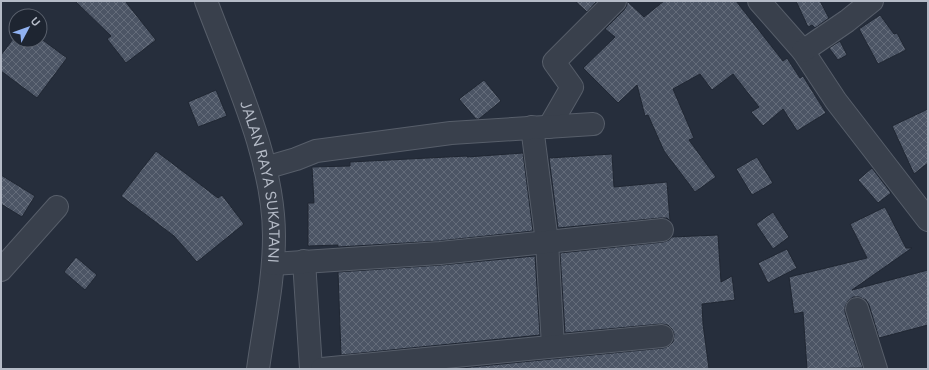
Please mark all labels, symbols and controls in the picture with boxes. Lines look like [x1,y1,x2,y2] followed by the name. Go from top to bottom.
[8,8,48,48] north arrow
[28,15,43,29] text: U
[236,98,283,263] street label: JALAN RAYA SUKATANI

